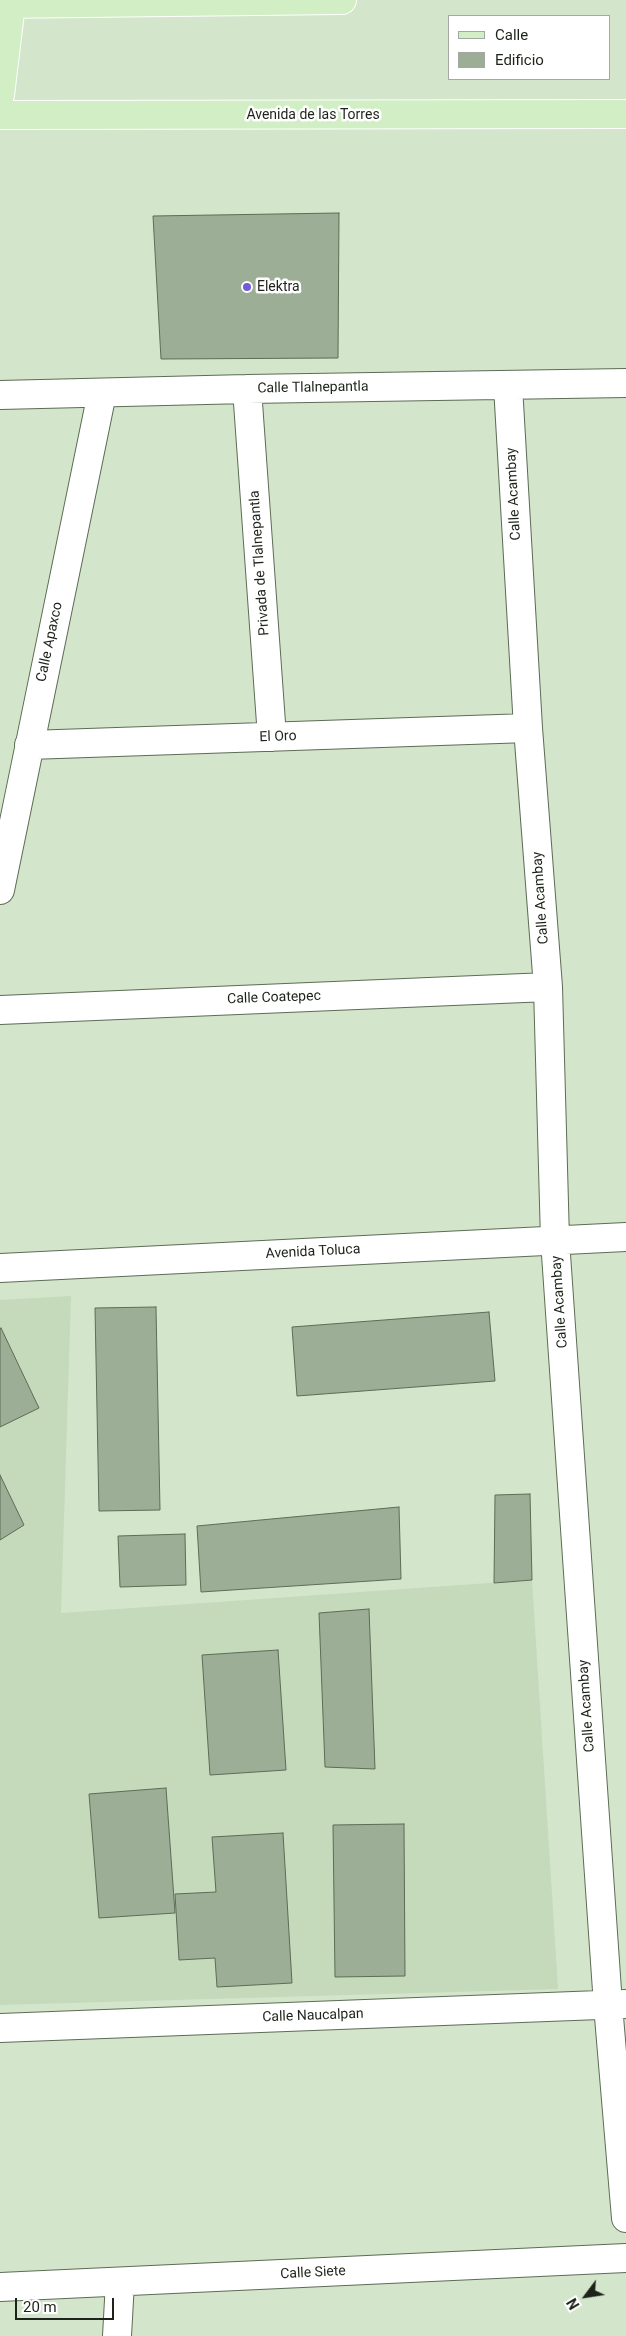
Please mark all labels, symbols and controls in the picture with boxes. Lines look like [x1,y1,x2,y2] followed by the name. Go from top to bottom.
[448,15,611,80] legend
[495,26,528,44] text: Calle
[495,51,544,69] text: Edificio
[246,107,380,123] street label: Avenida de las Torres
[257,279,300,295] place label: Elektra
[241,281,253,293] marker: Elektra
[257,379,369,397] street label: Calle Tlalnepantla
[503,447,525,541] street label: Calle Acambay
[247,490,273,636] street label: Privada de Tlalnepantla
[33,601,67,683] street label: Calle Apaxco
[259,728,297,746] street label: El Oro
[529,851,553,945] street label: Calle Acambay
[227,988,321,1008] street label: Calle Coatepec
[265,1241,361,1263] street label: Avenida Toluca
[548,1255,572,1349] street label: Calle Acambay
[575,1659,599,1753] street label: Calle Acambay
[262,2006,364,2026] street label: Calle Naucalpan
[280,2263,346,2283] street label: Calle Siete
[561,2271,611,2321] north arrow
[18,2288,116,2320] scale bar
[564,2295,583,2312] text: N
[23,2298,57,2316] text: 20 m

